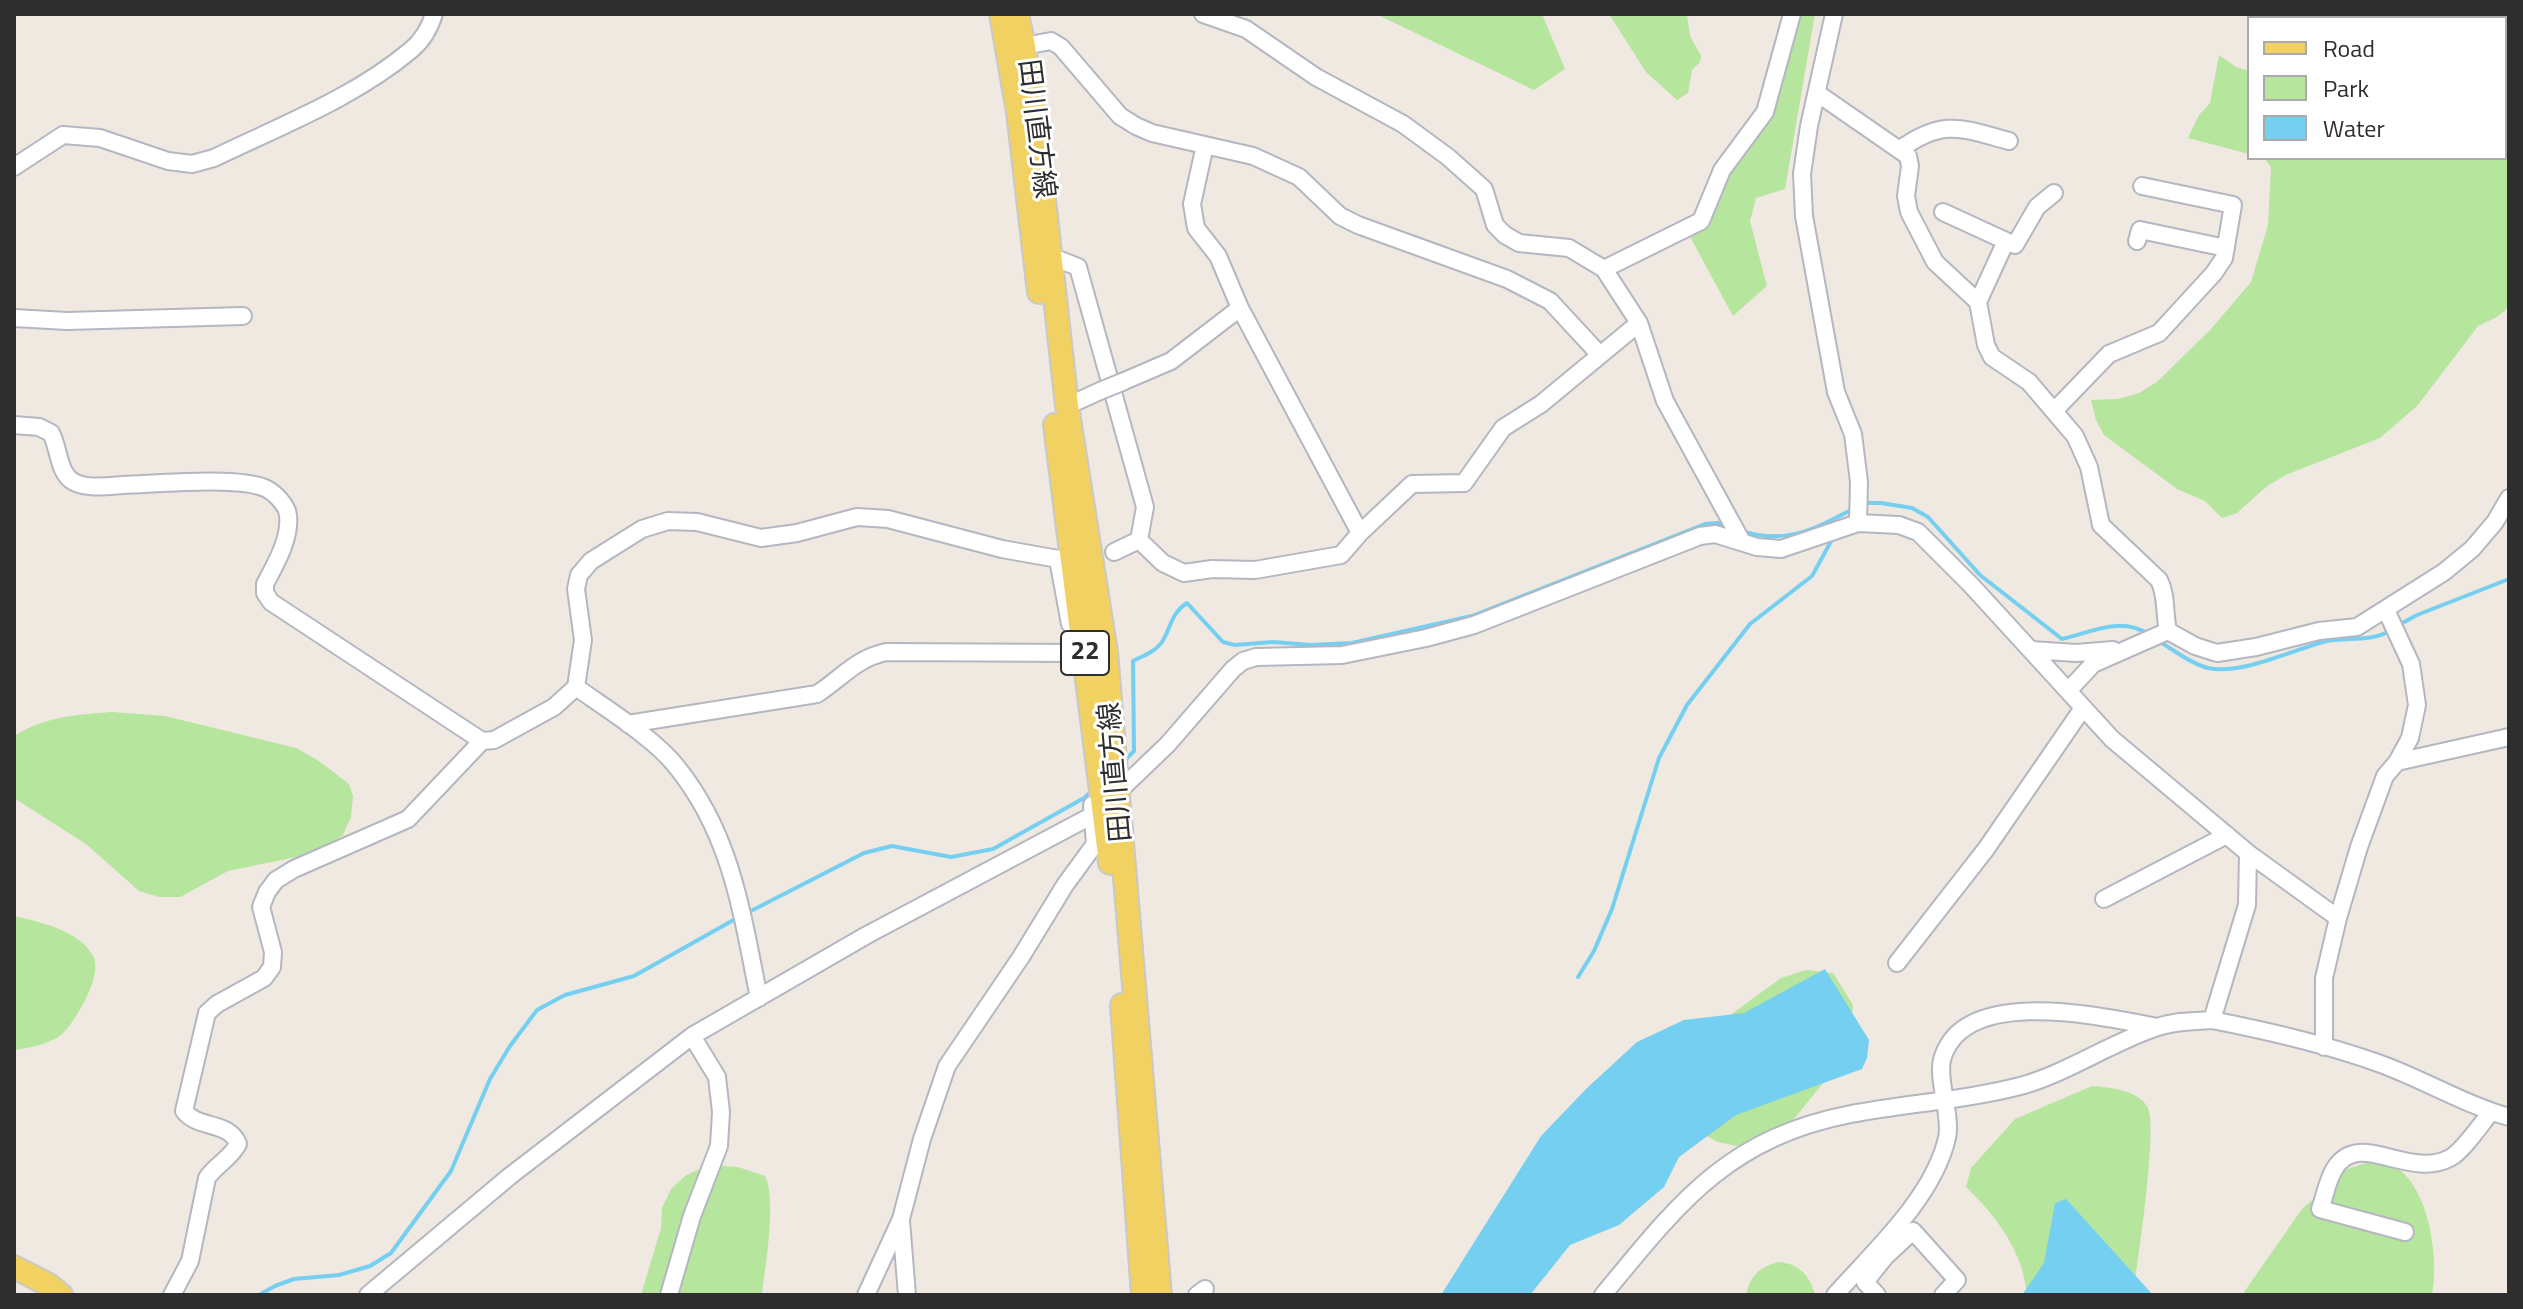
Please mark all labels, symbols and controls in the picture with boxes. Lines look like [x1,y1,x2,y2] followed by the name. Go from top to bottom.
[2247,16,2507,160] legend
[2323,30,2375,66] text: Road
[1010,57,1060,201] street label: 田川直方線
[2323,70,2369,106] text: Park
[2323,110,2385,146] text: Water
[1061,631,1109,675] road number: 22
[1094,701,1140,843] street label: 田川直方線

